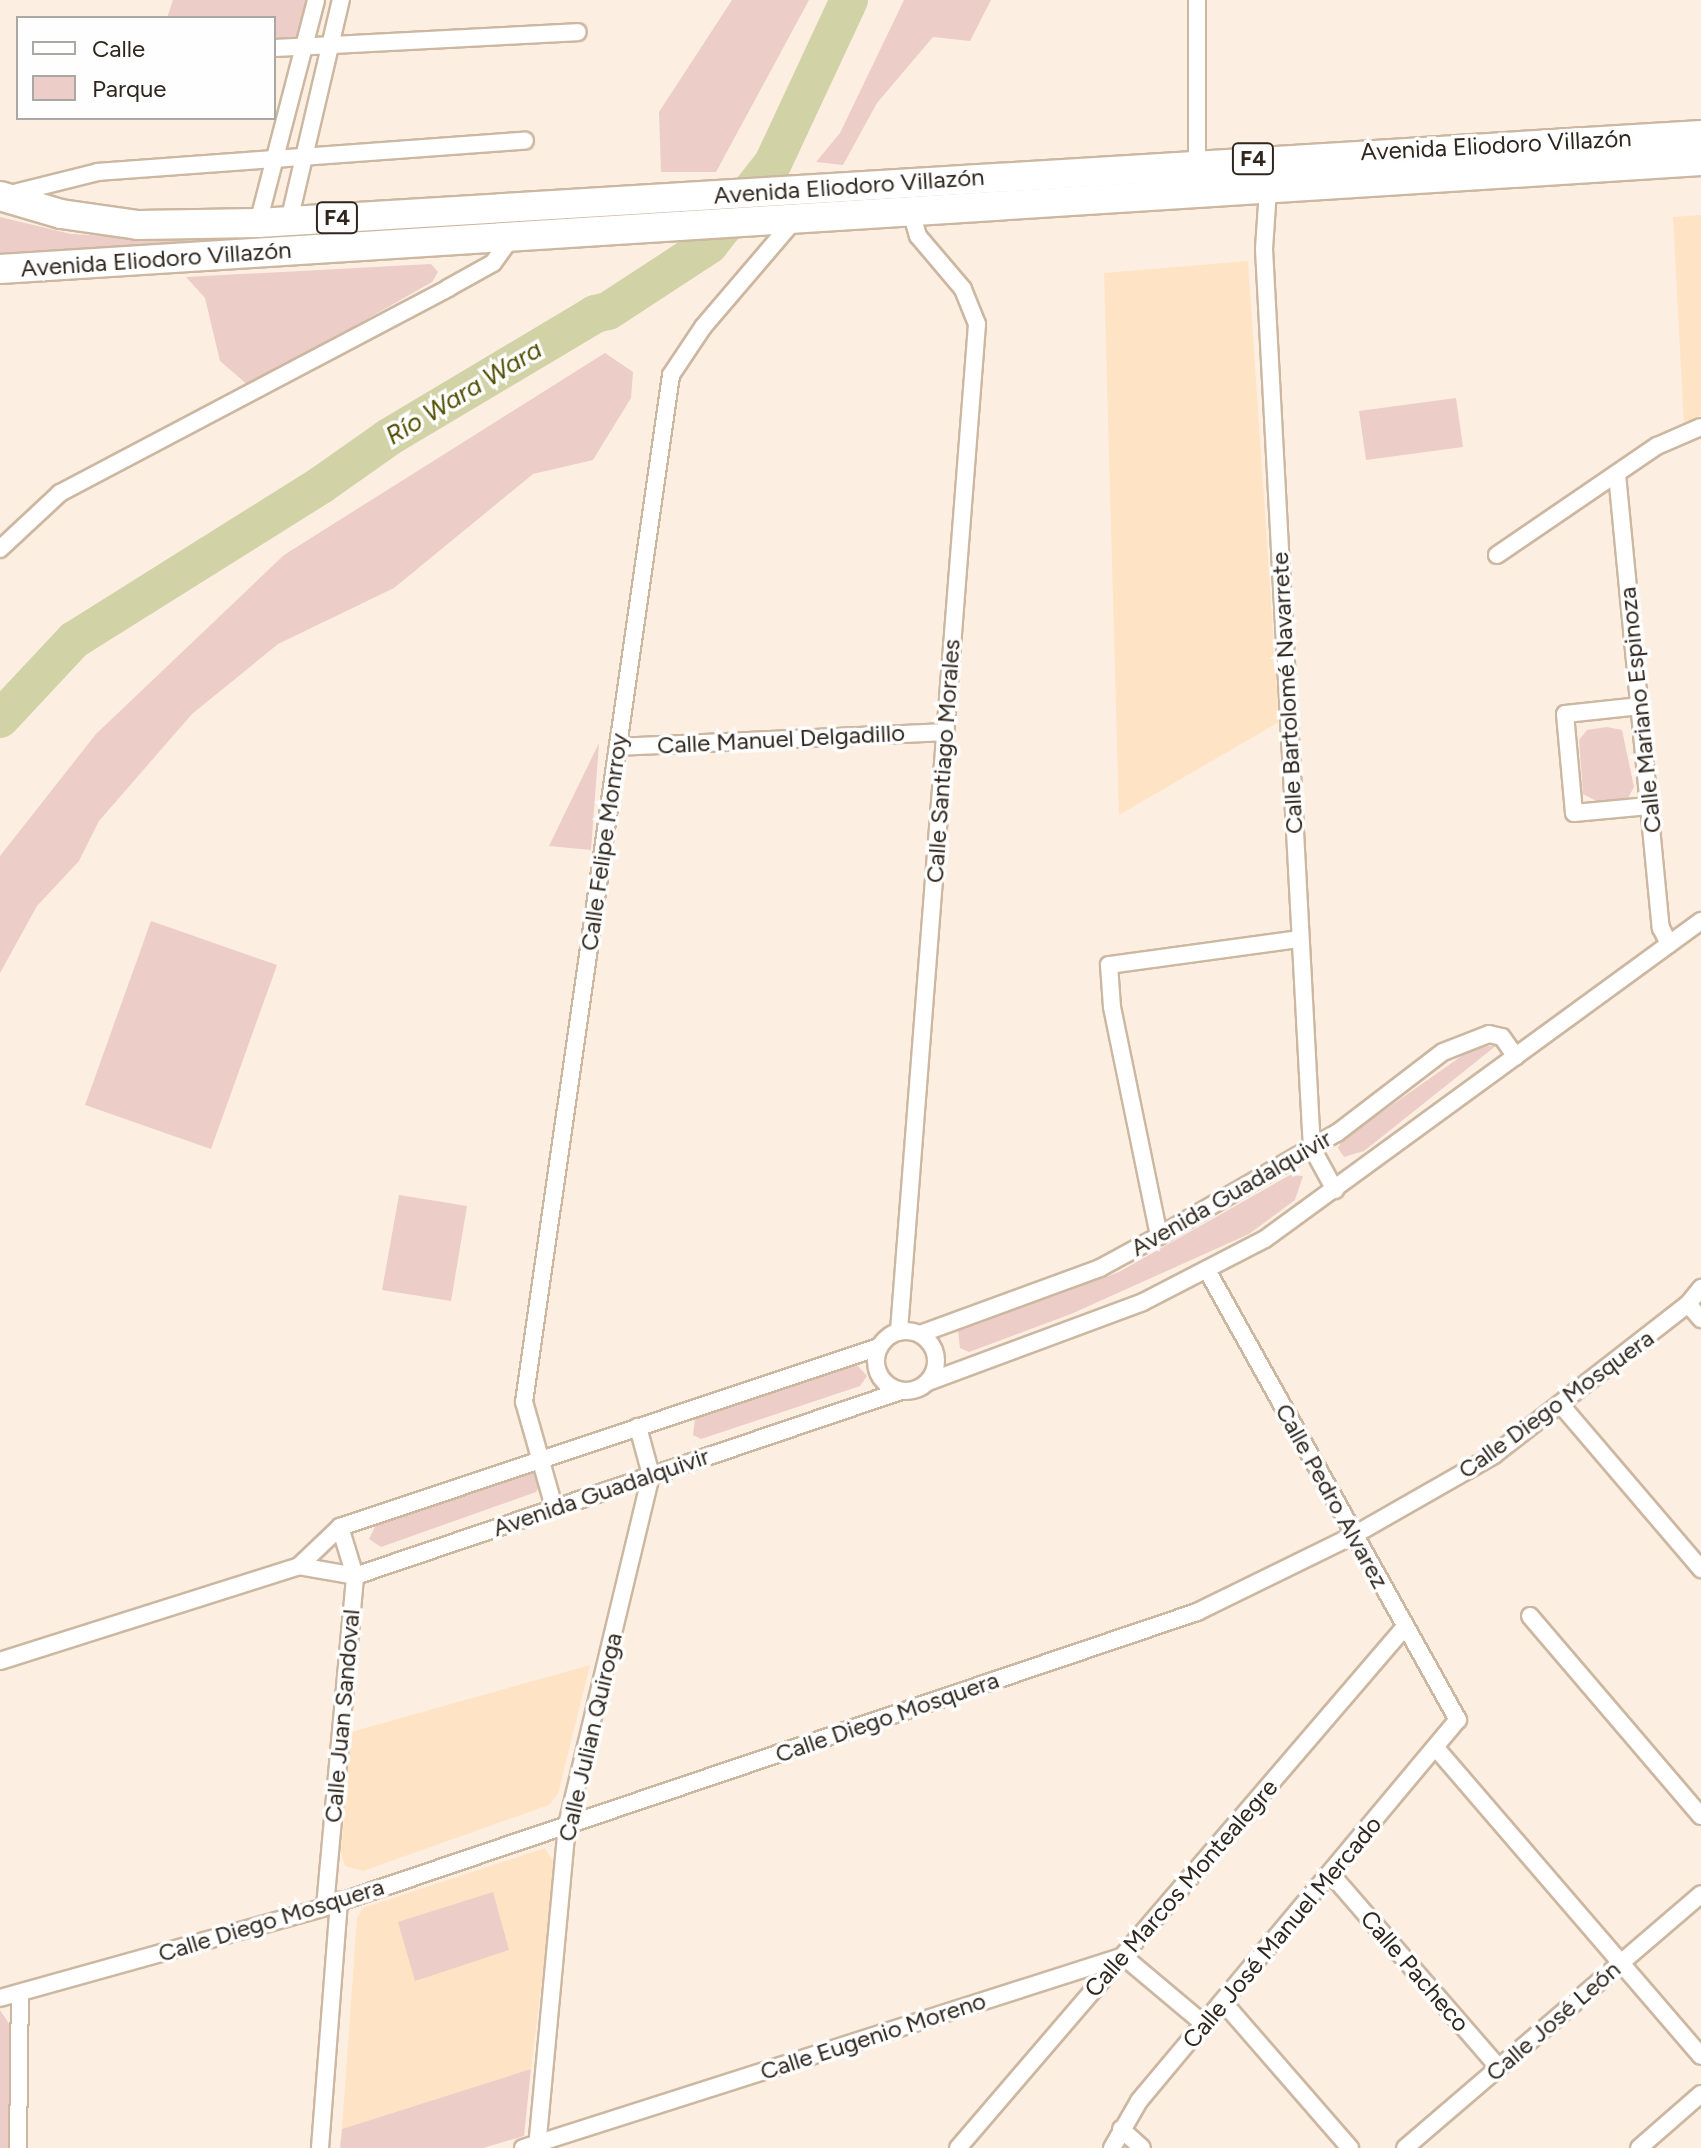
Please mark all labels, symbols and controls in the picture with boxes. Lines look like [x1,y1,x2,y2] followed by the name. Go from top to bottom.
[16,16,276,120] legend
[92,34,145,63] text: Calle
[92,74,166,103] text: Parque
[1360,124,1632,166] street label: Avenida Eliodoro Villazón
[1231,141,1275,177] road number: F4
[713,162,985,210] street label: Avenida Eliodoro Villazón
[315,200,359,236] road number: F4
[20,235,292,283] street label: Avenida Eliodoro Villazón
[380,334,548,452] water label: Río Wara Wara
[1265,551,1309,835] street label: Calle Bartolomé Navarrete
[1613,586,1667,834] street label: Calle Mariano Espinoza
[920,638,966,884] street label: Calle Santiago Morales
[656,718,906,760] street label: Calle Manuel Delgadillo
[574,731,634,953] street label: Calle Felipe Monrroy
[1126,1124,1336,1262] street label: Avenida Guadalquivir
[1453,1323,1659,1485] street label: Calle Diego Mosquera
[1269,1399,1395,1593] street label: Calle Pedro Alvarez
[489,1441,713,1543] street label: Avenida Guadalquivir
[318,1608,366,1824] street label: Calle Juan Sandoval
[552,1630,628,1844] street label: Calle Julian Quiroga
[772,1665,1002,1769] street label: Calle Diego Mosquera
[1078,1773,1284,2003] street label: Calle Marcos Montealegre
[1176,1810,1388,2054] street label: Calle José Manuel Mercado
[155,1872,387,1968] street label: Calle Diego Mosquera
[1354,1904,1476,2038] street label: Calle Pacheco
[1480,1955,1626,2087] street label: Calle José León
[757,1986,989,2086] street label: Calle Eugenio Moreno

